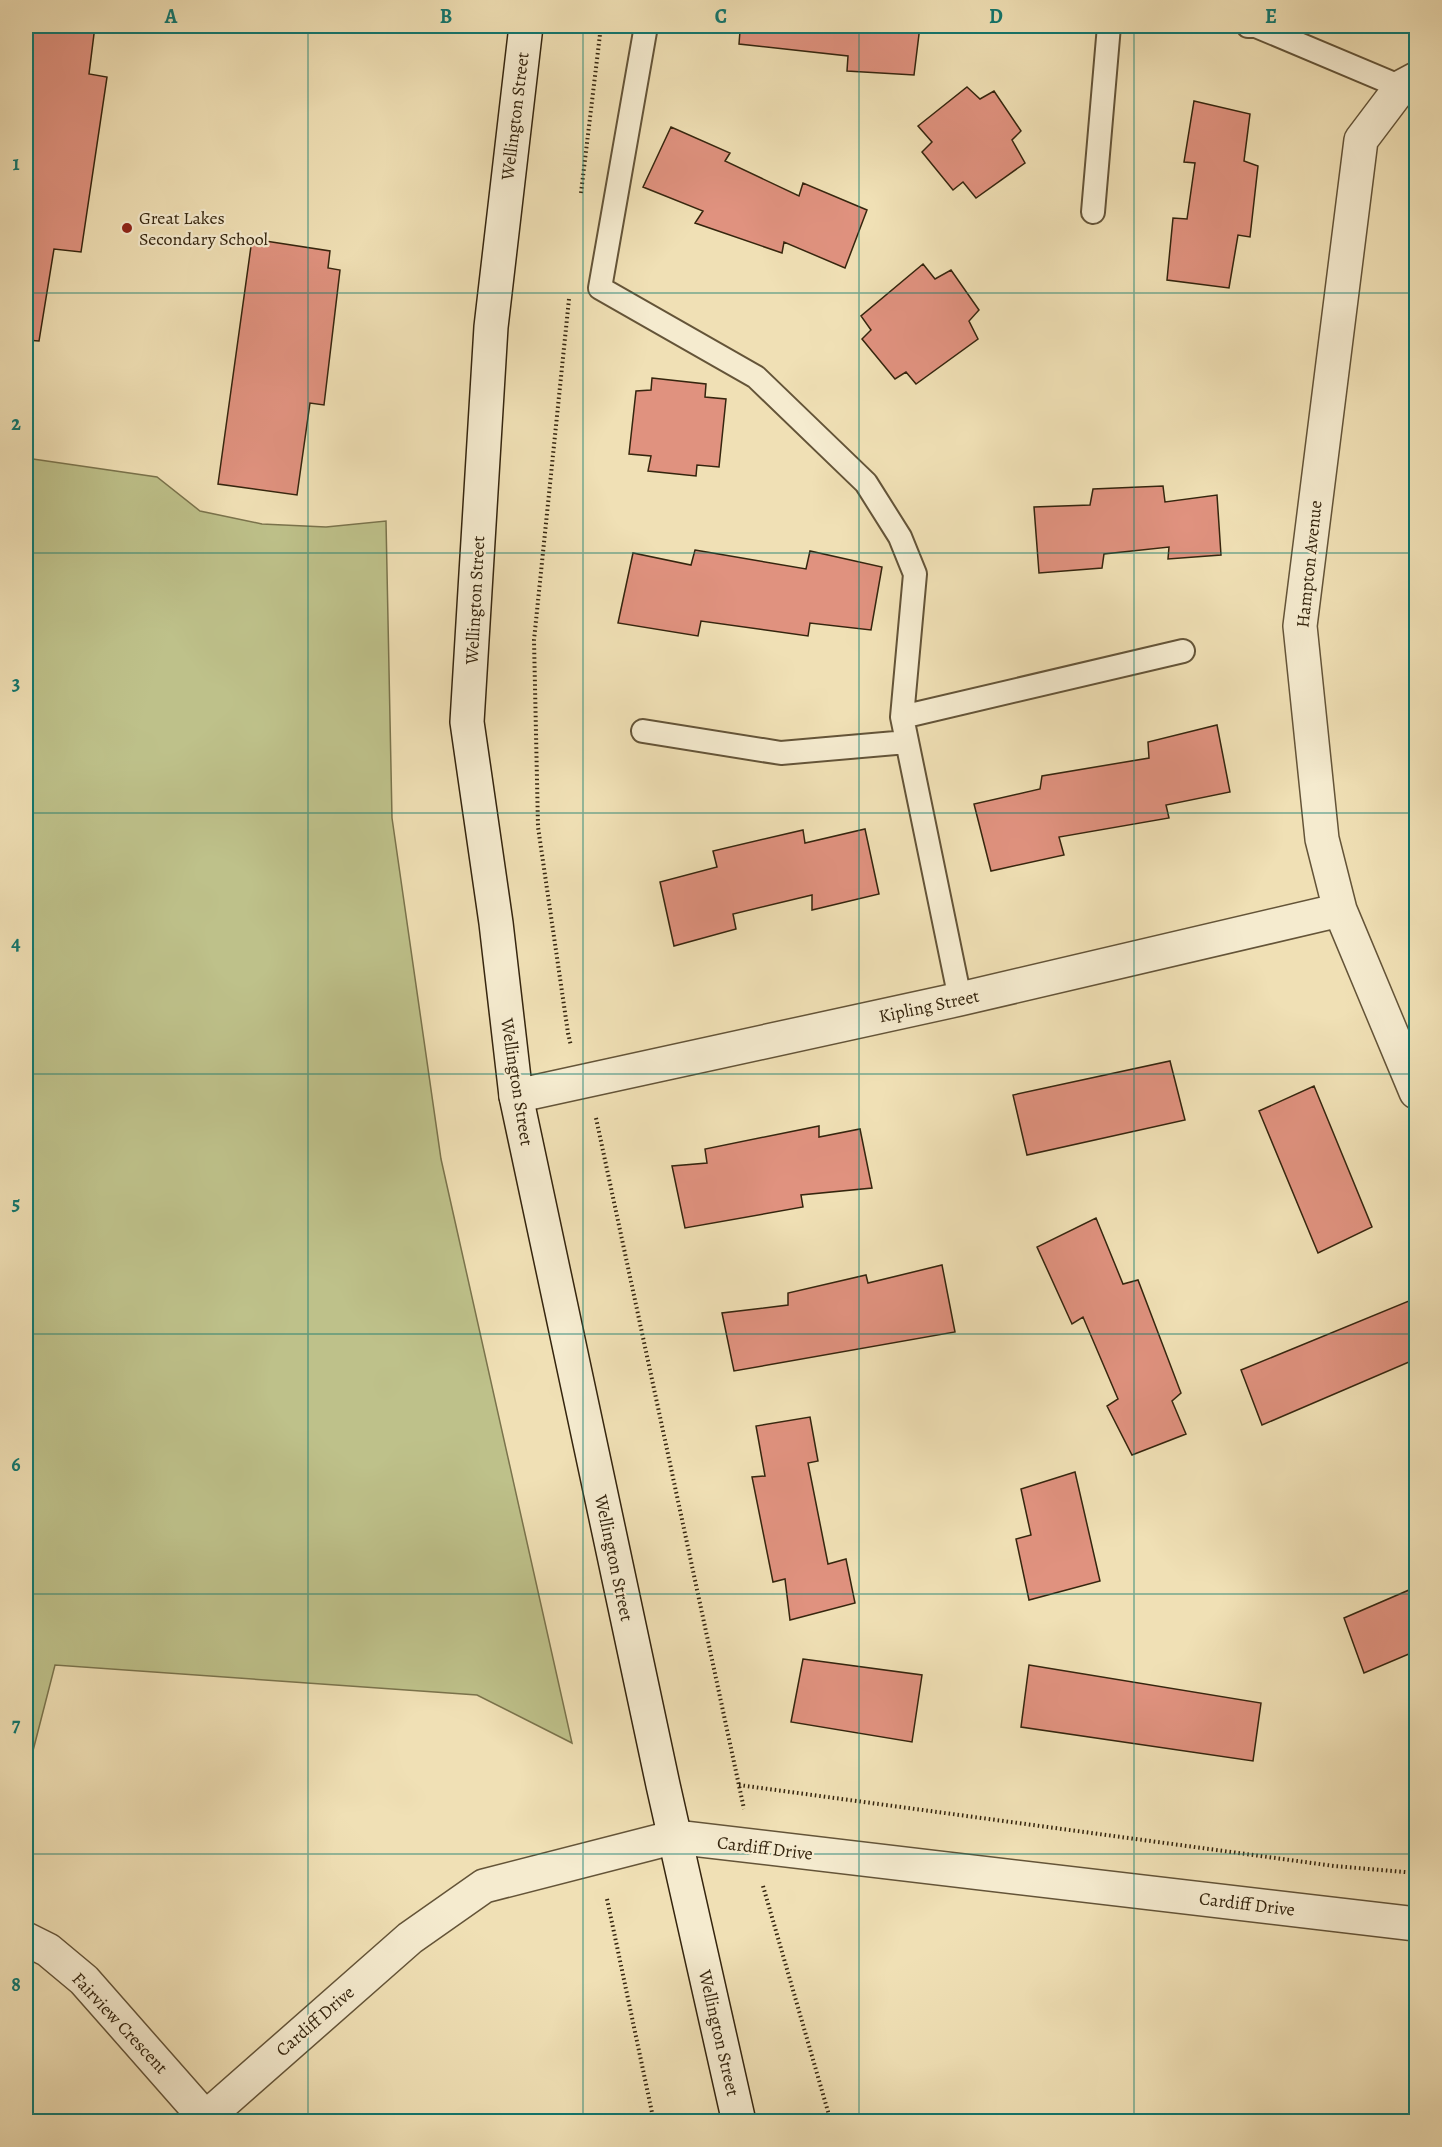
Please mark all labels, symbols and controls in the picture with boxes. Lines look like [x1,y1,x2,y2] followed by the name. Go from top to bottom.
[164,3,178,30] text: A
[440,3,452,30] text: B
[715,3,727,30] text: C
[989,3,1003,30] text: D
[1265,3,1277,30] text: E
[495,51,535,182] street label: Wellington Street
[12,150,20,177] text: 1
[139,206,269,251] place label: Great Lakes Secondary School
[120,221,134,235] marker: Great Lakes Secondary School
[11,410,21,437] text: 2
[1290,499,1328,629] street label: Hampton Avenue
[460,535,490,666] street label: Wellington Street
[12,670,20,697] text: 3
[11,930,21,957] text: 4
[877,984,981,1028] street label: Kipling Street
[495,1016,539,1148] street label: Wellington Street
[12,1190,20,1217] text: 5
[11,1451,21,1478] text: 6
[589,1492,639,1624] street label: Wellington Street
[12,1711,21,1738] text: 7
[716,1830,814,1866] street label: Cardiff Drive
[1198,1886,1296,1922] street label: Cardiff Drive
[67,1967,173,2079] street label: Fairview Crescent
[693,1967,745,2099] street label: Wellington Street
[11,1971,21,1998] text: 8
[271,1980,359,2062] street label: Cardiff Drive

